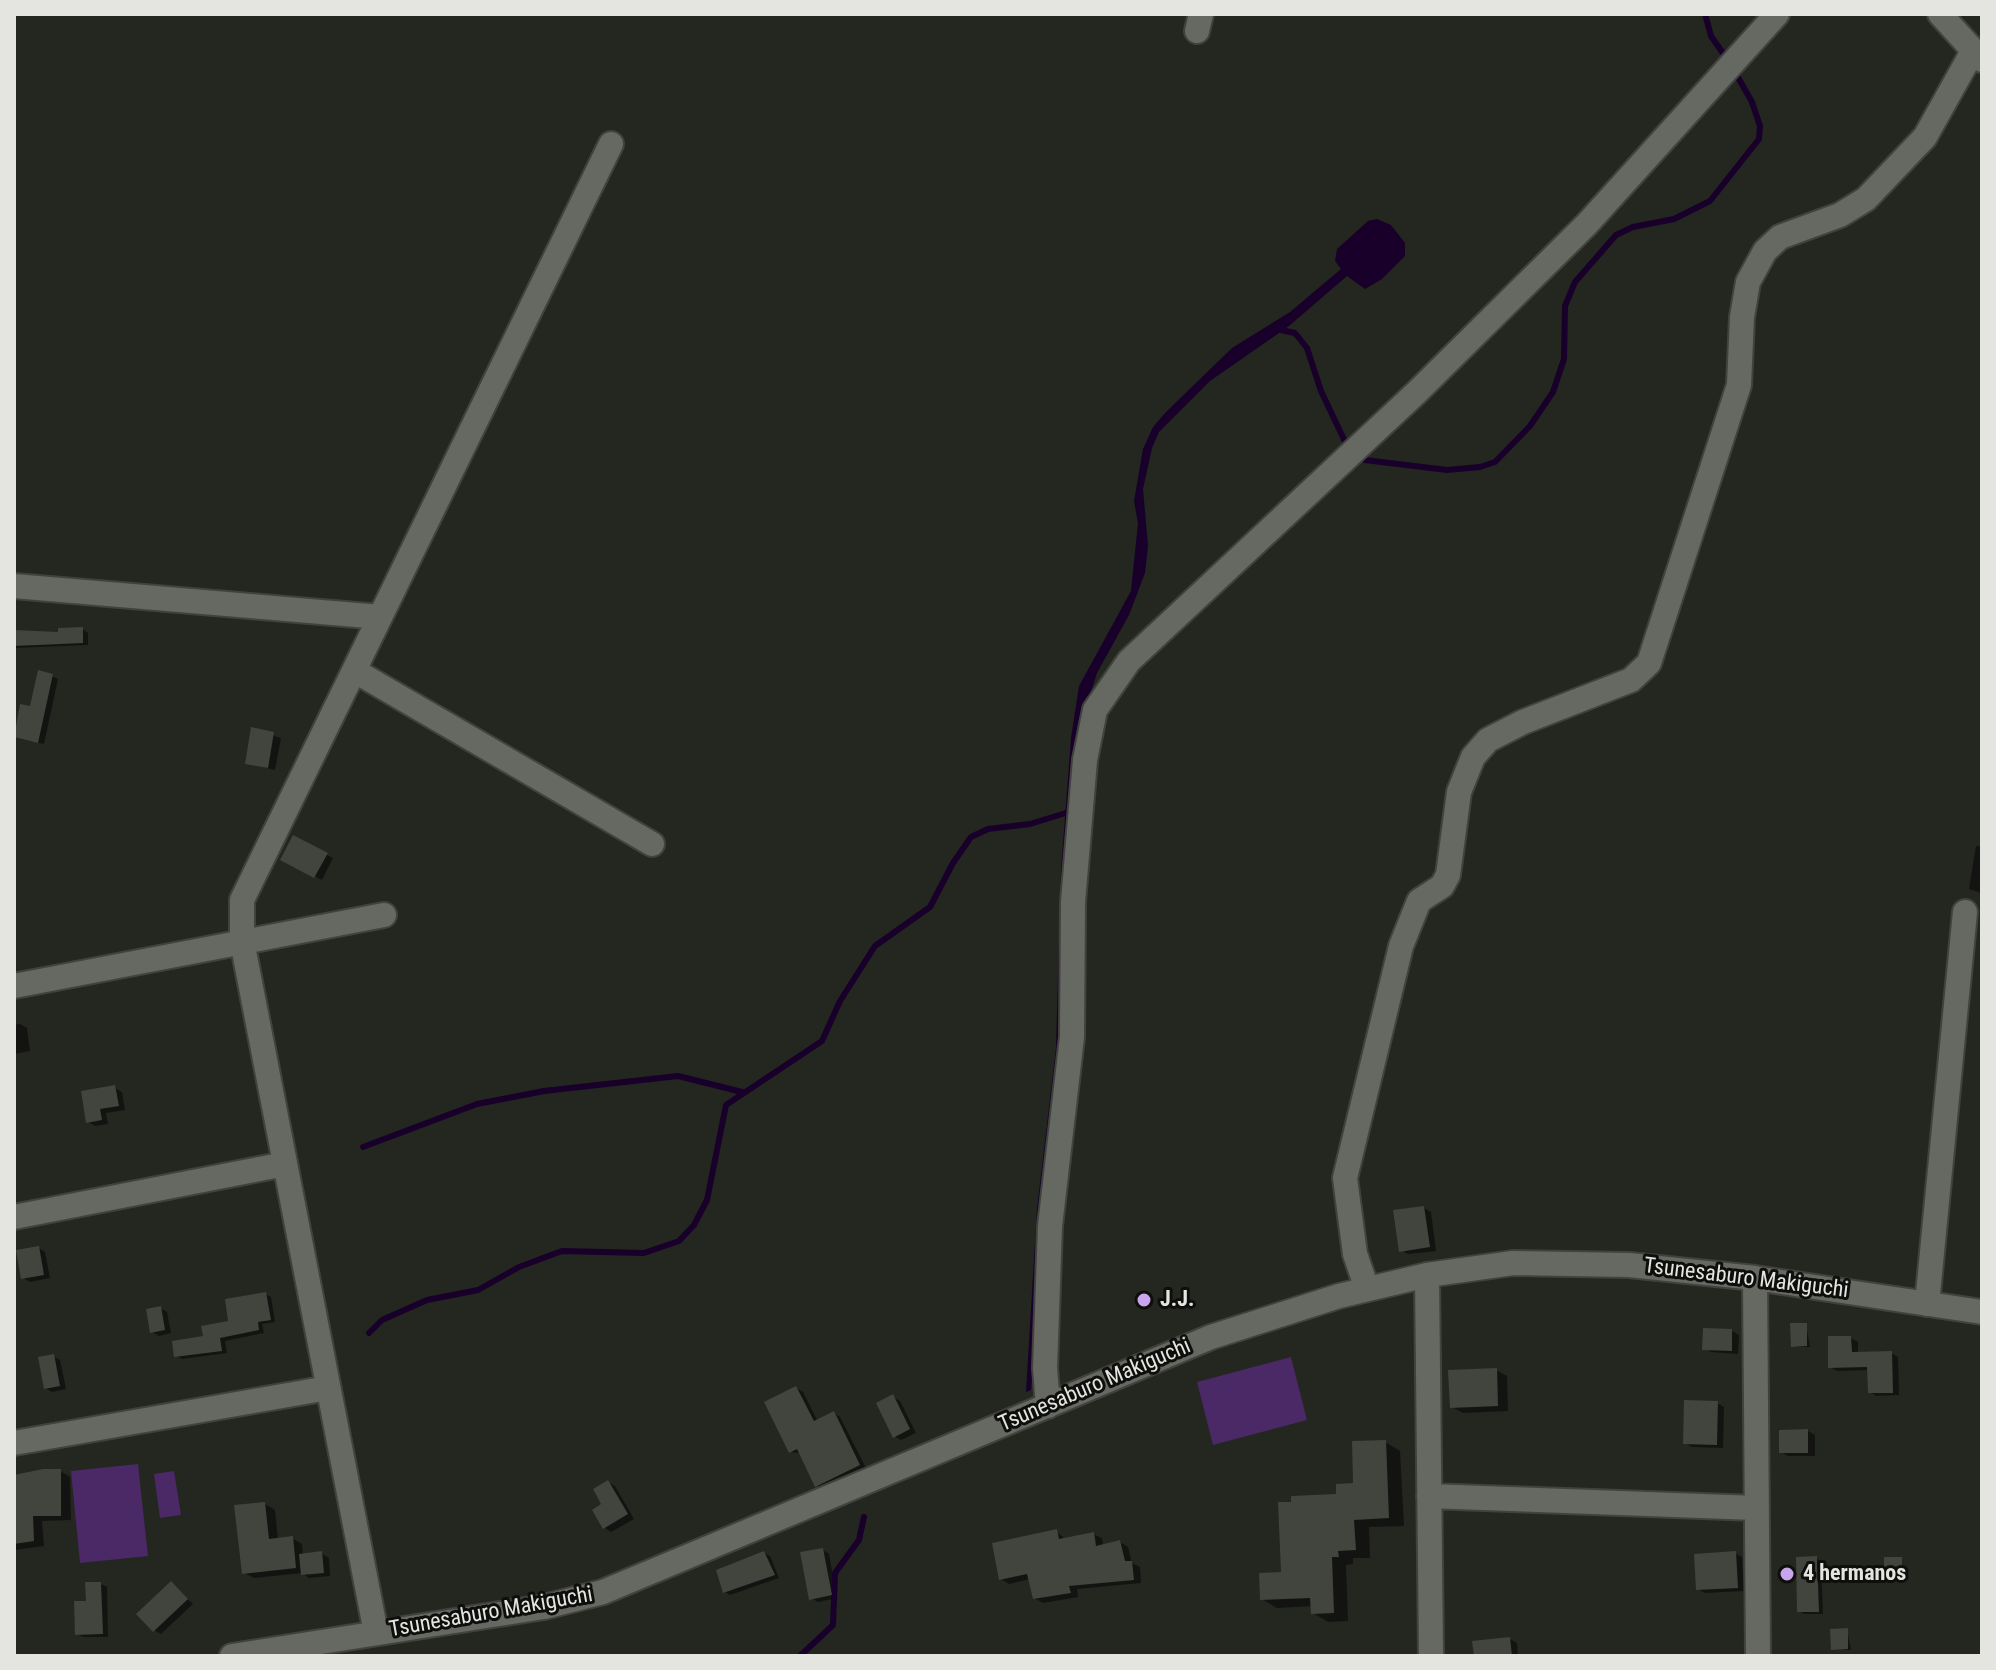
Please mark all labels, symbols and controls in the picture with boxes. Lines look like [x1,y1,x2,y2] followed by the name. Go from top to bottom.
[1642,1253,1850,1305] street label: Tsunesaburo Makiguchi
[1160,1287,1194,1313] place label: J.J.
[1135,1291,1153,1309] marker: J.J.
[995,1334,1195,1438] street label: Tsunesaburo Makiguchi
[1803,1561,1906,1587] place label: 4 hermanos
[1778,1565,1796,1583] marker: 4 hermanos
[387,1582,595,1644] street label: Tsunesaburo Makiguchi

